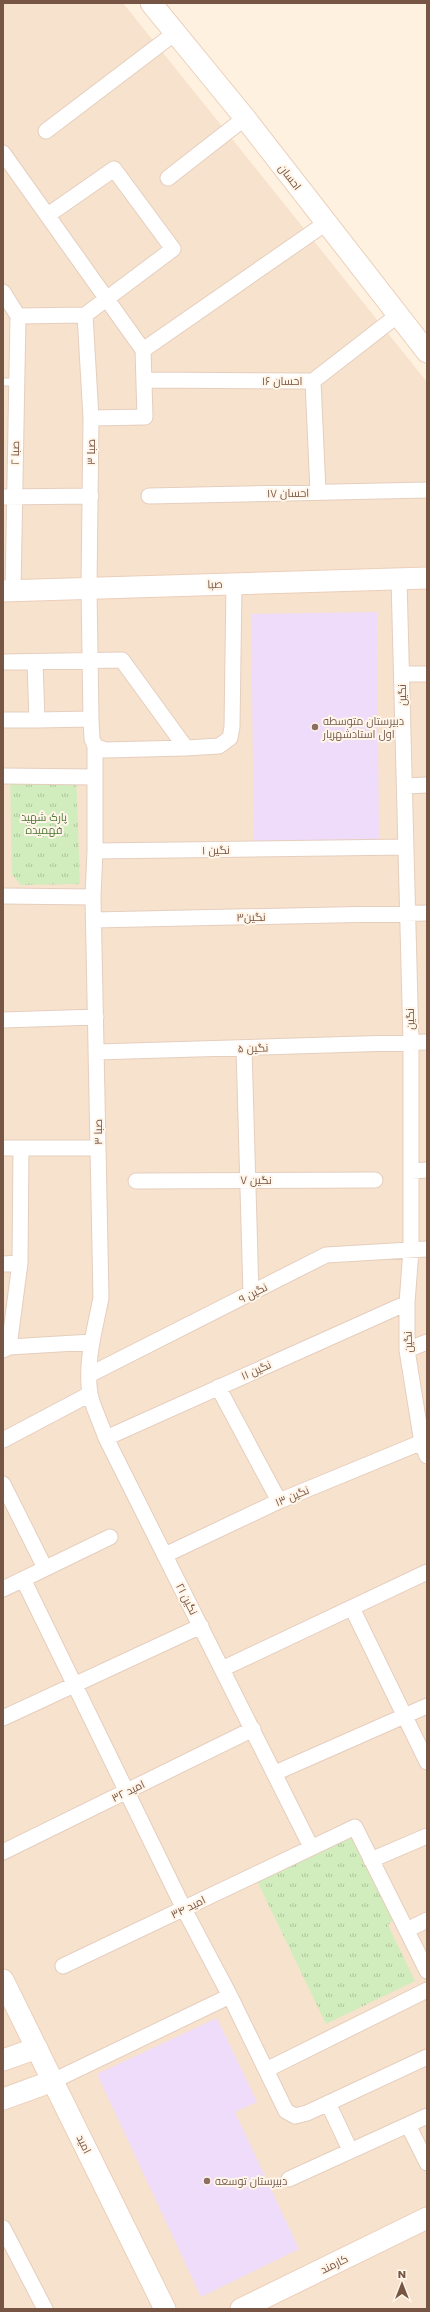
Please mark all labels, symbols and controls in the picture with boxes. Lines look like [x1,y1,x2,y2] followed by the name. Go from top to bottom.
[275,161,305,193] street label: احسان
[262,373,302,389] street label: احسان ۱۶
[83,439,99,465] street label: صبا ۳
[7,441,23,465] street label: صبا ۲
[267,485,309,501] street label: احسان ۱۷
[207,576,223,592] street label: صبا
[394,684,410,706] street label: نگین
[322,713,404,742] place label: دبیرستان متوسطه اول استادشهریار
[310,722,320,732] marker: دبیرستان متوسطه اول استادشهریار
[21,809,67,838] park label: پارک شهید فهمیده
[202,842,230,858] street label: نگین ۱
[236,909,266,925] street label: نگین۳
[402,1008,418,1030] street label: نگین
[237,1039,269,1057] street label: نگین ۵
[90,1119,106,1145] street label: صبا ۳
[240,1172,272,1188] street label: نگین ۷
[236,1279,270,1307] street label: نگین ۹
[399,1331,417,1353] street label: نگین
[238,1356,274,1384] street label: نگین ۱۱
[273,1482,311,1510] street label: نگین ۱۳
[172,1580,202,1618] street label: نگین ۲۱
[109,1776,147,1806] street label: امید ۳۲
[168,1892,208,1922] street label: امید ۳۴
[73,2132,95,2156] street label: امید
[215,2173,287,2189] place label: دبیرستان توسعه
[202,2176,212,2186] marker: دبیرستان توسعه
[317,2250,351,2278] street label: کارمند
[382,2264,422,2304] north arrow
[398,2266,406,2282] text: N

